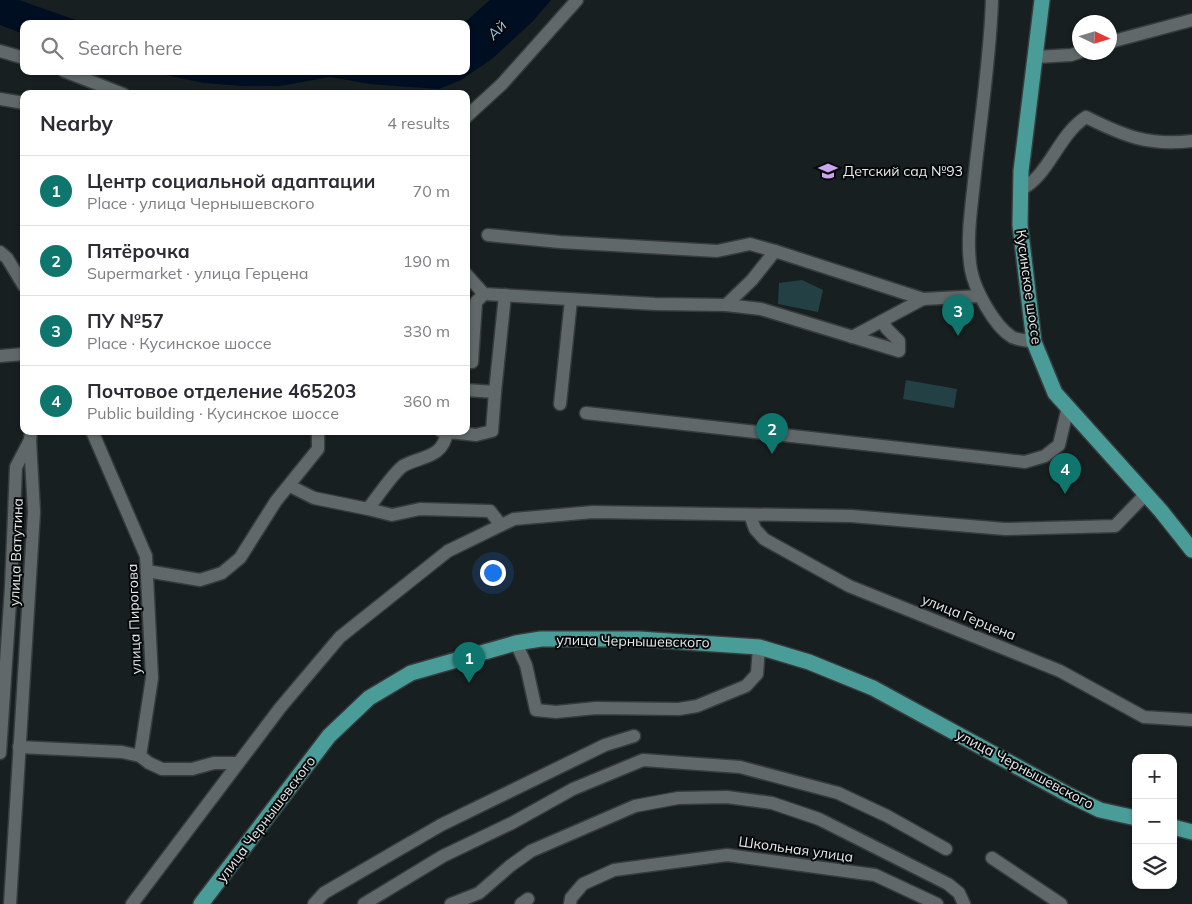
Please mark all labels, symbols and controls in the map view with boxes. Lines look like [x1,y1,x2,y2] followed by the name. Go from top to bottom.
[1072,15,1117,60] north arrow
[482,16,510,44] water label: Ай
[20,20,470,75] search box
[38,34,66,62] icon: search
[78,36,182,60] text: Search here
[40,110,113,136] text: Nearby
[387,113,450,133] text: 4 results
[817,160,839,182] school or university icon: Детский сад №93
[843,162,963,180] place label: Детский сад №93
[87,169,376,193] text: Центр социальной адаптации
[51,181,61,201] text: 1
[413,181,450,201] text: 70 m
[87,193,315,213] text: Place · улица Чернышевского
[1012,228,1046,346] street label: Кусинское шоссе
[87,239,190,263] text: Пятёрочка
[51,251,61,271] text: 2
[403,251,450,271] text: 190 m
[87,263,309,283] text: Supermarket · улица Герцена
[942,295,974,336] pin: 3
[87,309,164,333] text: ПУ №57
[51,321,61,341] text: 3
[403,321,450,341] text: 330 m
[87,333,272,353] text: Place · Кусинское шоссе
[87,379,357,403] text: Почтовое отделение 465203
[51,391,61,411] text: 4
[403,391,450,411] text: 360 m
[87,403,339,423] text: Public building · Кусинское шоссе
[756,413,788,454] pin: 2
[1049,453,1081,494] pin: 4
[5,498,27,606] street label: улица Ватутина
[480,560,506,586] your location
[123,563,145,675] street label: улица Пирогова
[919,590,1019,644] street label: улица Герцена
[556,631,710,651] street label: улица Чернышевского
[453,642,485,683] pin: 1
[953,725,1097,813] street label: улица Чернышевского
[213,752,319,886] street label: улица Чернышевского
[1132,754,1177,889] map controls
[1132,754,1177,799] button: +
[1132,799,1177,844] button: −
[737,832,855,866] street label: Школьная улица
[1132,844,1177,889] button: layers

